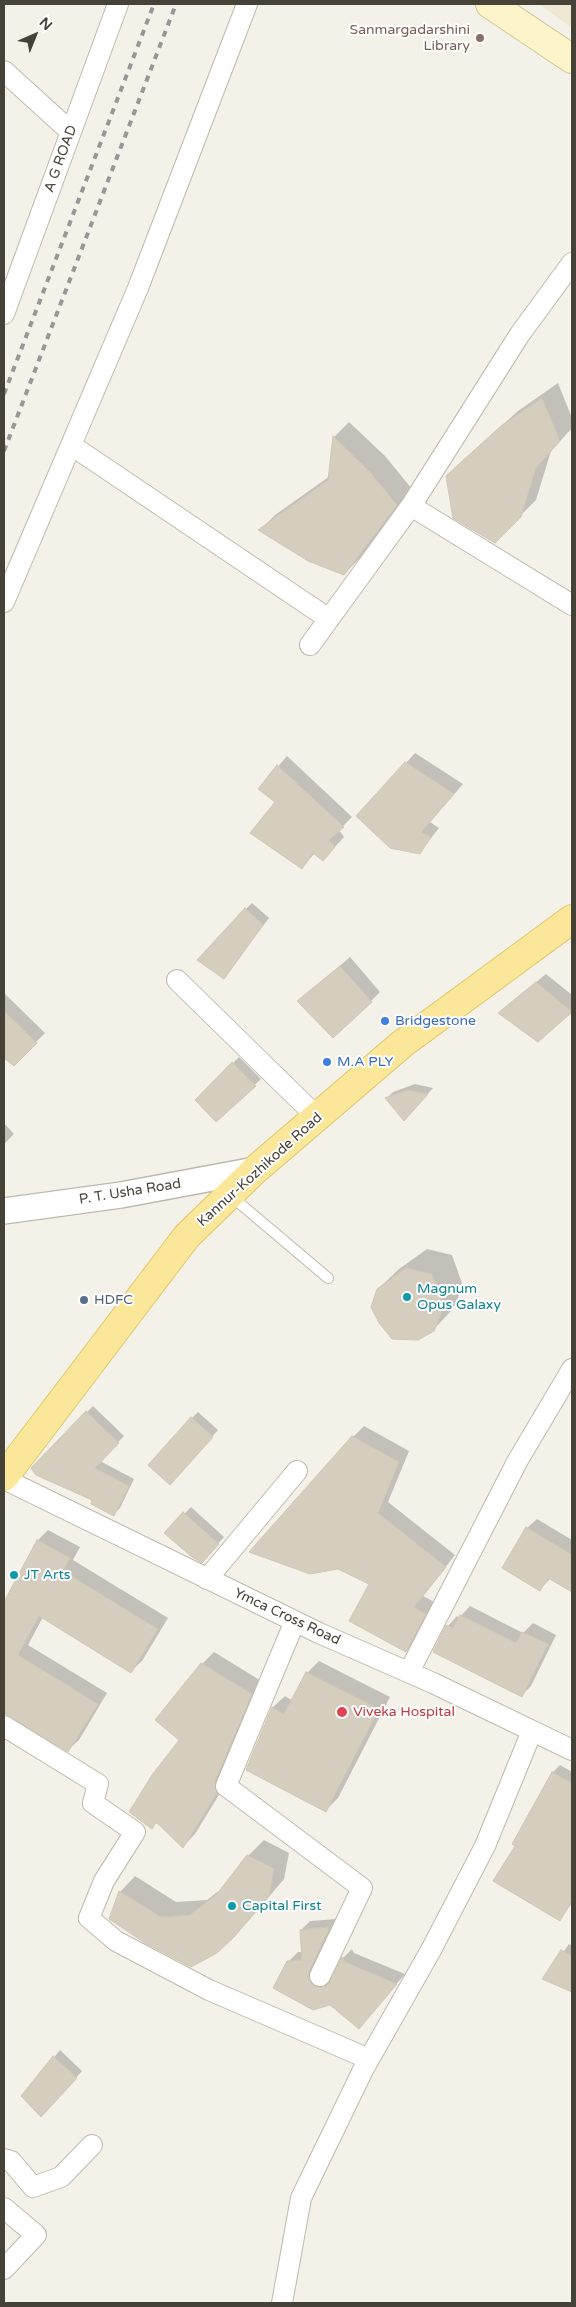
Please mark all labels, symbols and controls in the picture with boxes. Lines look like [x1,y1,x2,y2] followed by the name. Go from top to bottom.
[10,10,60,60] north arrow
[36,14,56,34] text: N
[350,22,470,54] place label: Sanmargadarshini Library
[474,32,486,44] marker: Sanmargadarshini Library
[41,123,81,195] street label: A G ROAD
[395,1013,476,1029] place label: Bridgestone
[379,1015,391,1027] marker: Bridgestone
[337,1054,393,1070] place label: M.A PLY
[321,1056,333,1068] marker: M.A PLY
[194,1109,326,1231] street label: Kannur-Kozhikode Road
[78,1176,182,1208] street label: P. T. Usha Road
[417,1281,501,1314] place label: Magnum Opus Galaxy
[401,1291,413,1303] marker: Magnum Opus Galaxy
[94,1292,133,1308] place label: HDFC
[78,1294,90,1306] marker: HDFC
[24,1567,70,1583] place label: JT Arts
[8,1569,20,1581] marker: JT Arts
[231,1585,343,1649] street label: Ymca Cross Road
[353,1704,455,1720] place label: Viveka Hospital
[335,1705,349,1719] marker: Viveka Hospital
[242,1898,321,1914] place label: Capital First
[226,1900,238,1912] marker: Capital First

